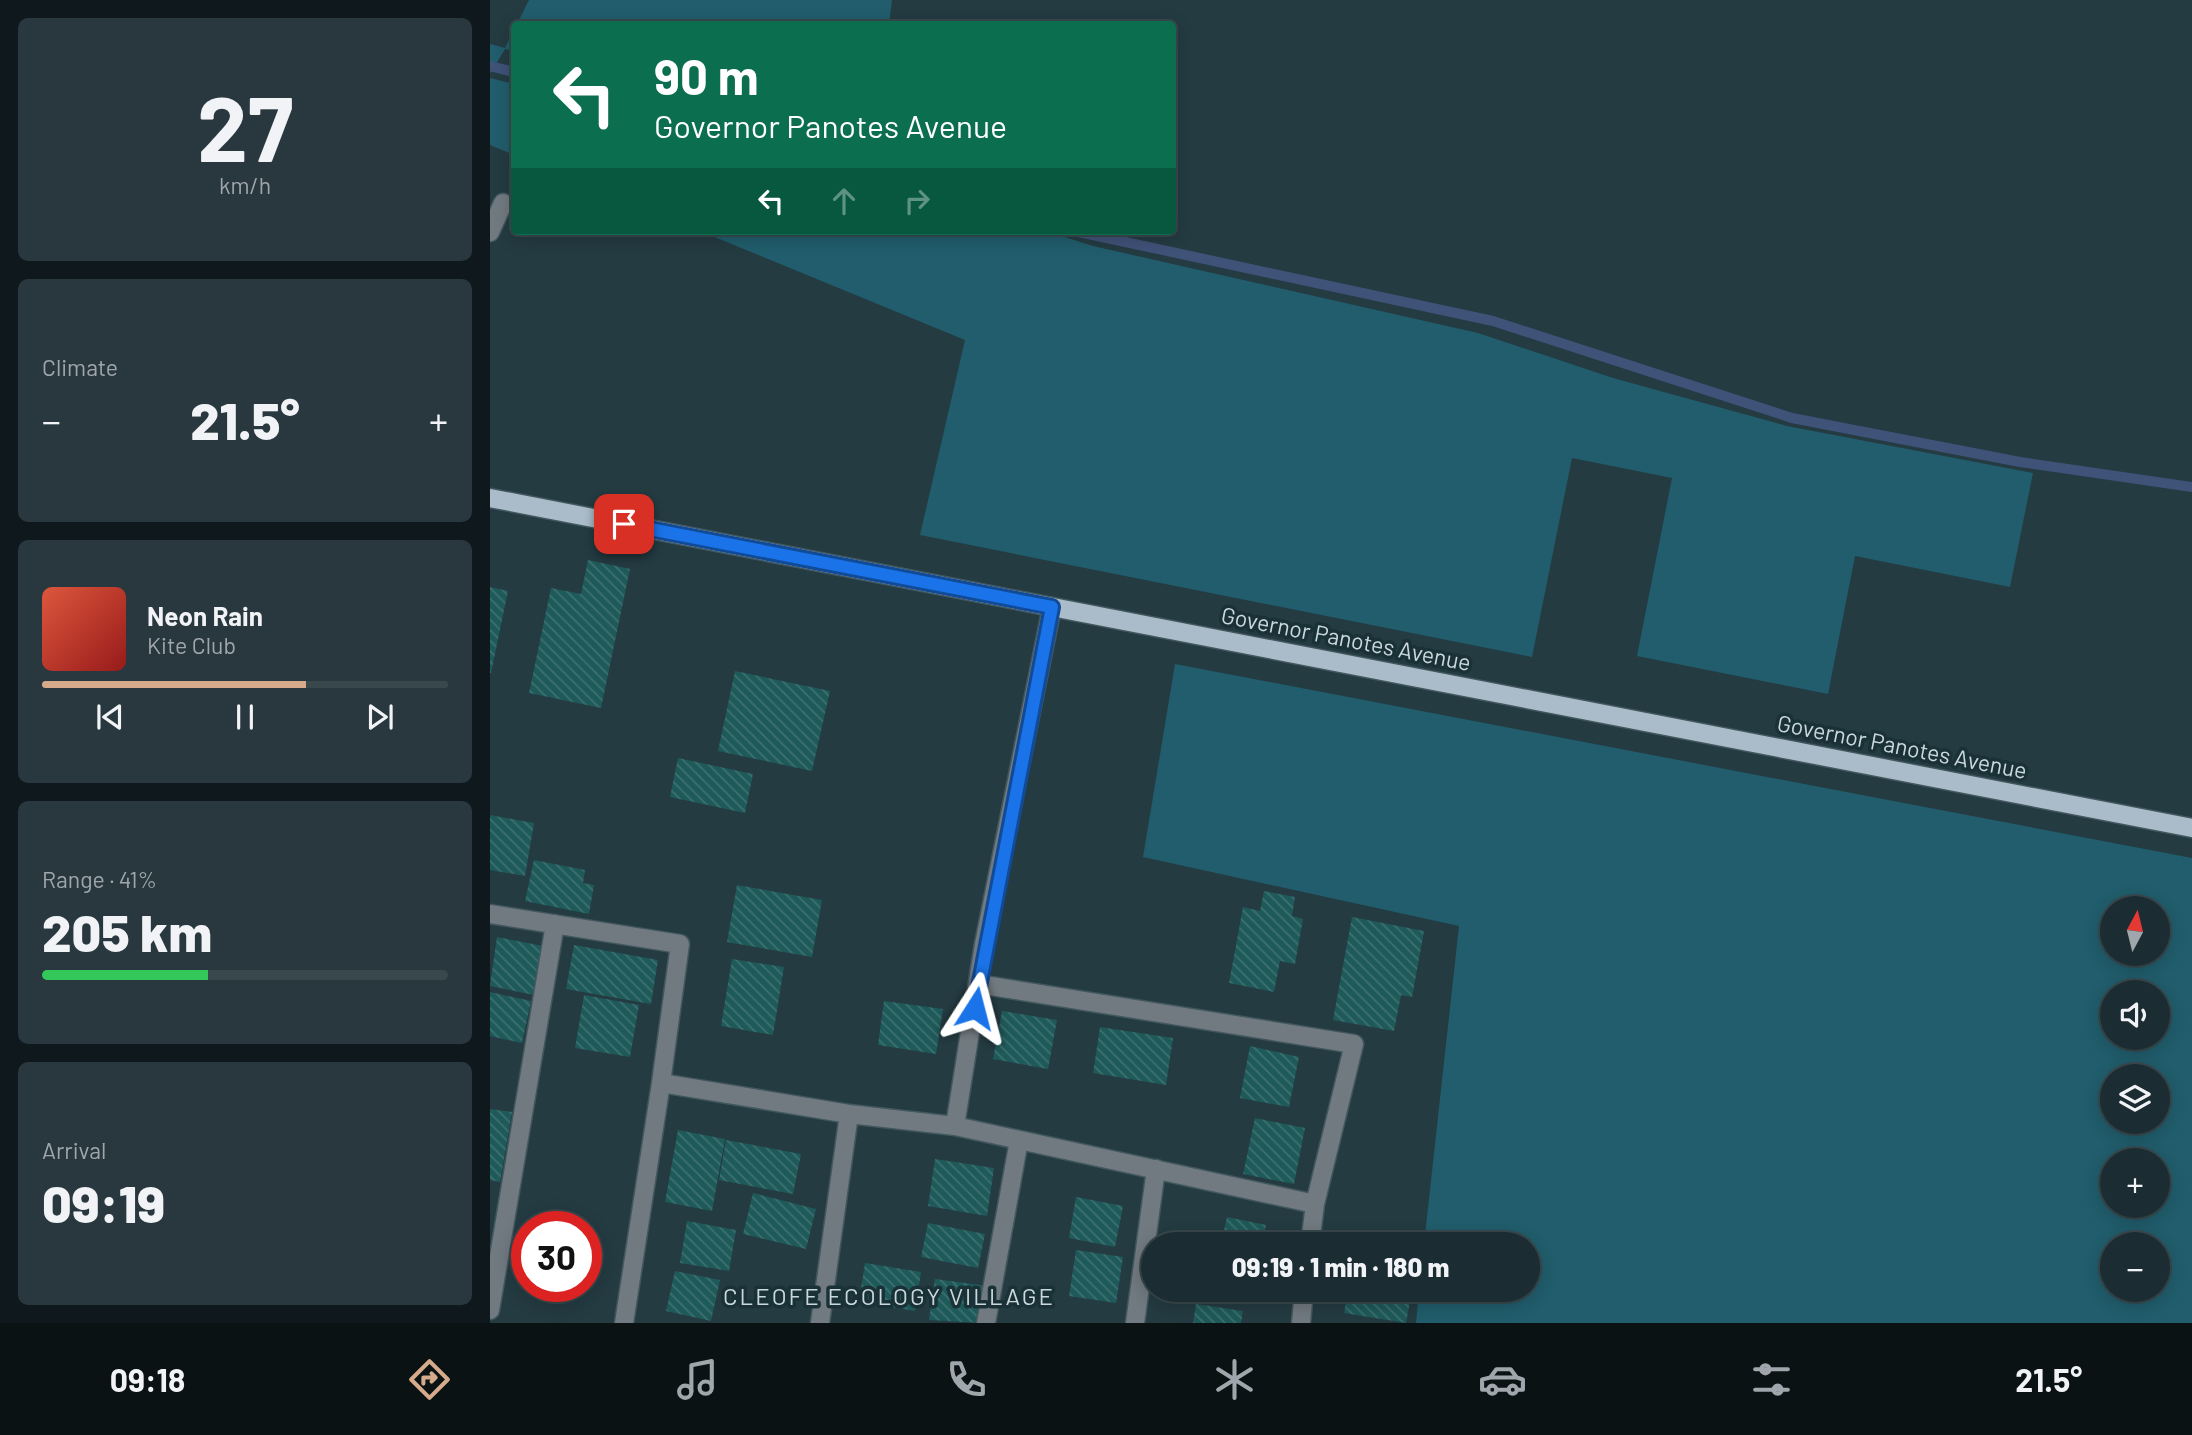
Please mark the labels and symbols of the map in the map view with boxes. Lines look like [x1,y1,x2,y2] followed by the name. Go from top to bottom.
[594,494,654,554] pin
[1219,600,1473,676] street label: Governor Panotes Avenue
[1775,708,2029,784] street label: Governor Panotes Avenue
[2100,896,2170,966] north arrow
[938,971,1012,1045] position arrow
[511,1211,602,1302] speed limit sign: 30
[723,1281,1055,1310] district label: CLEOFE ECOLOGY VILLAGE

